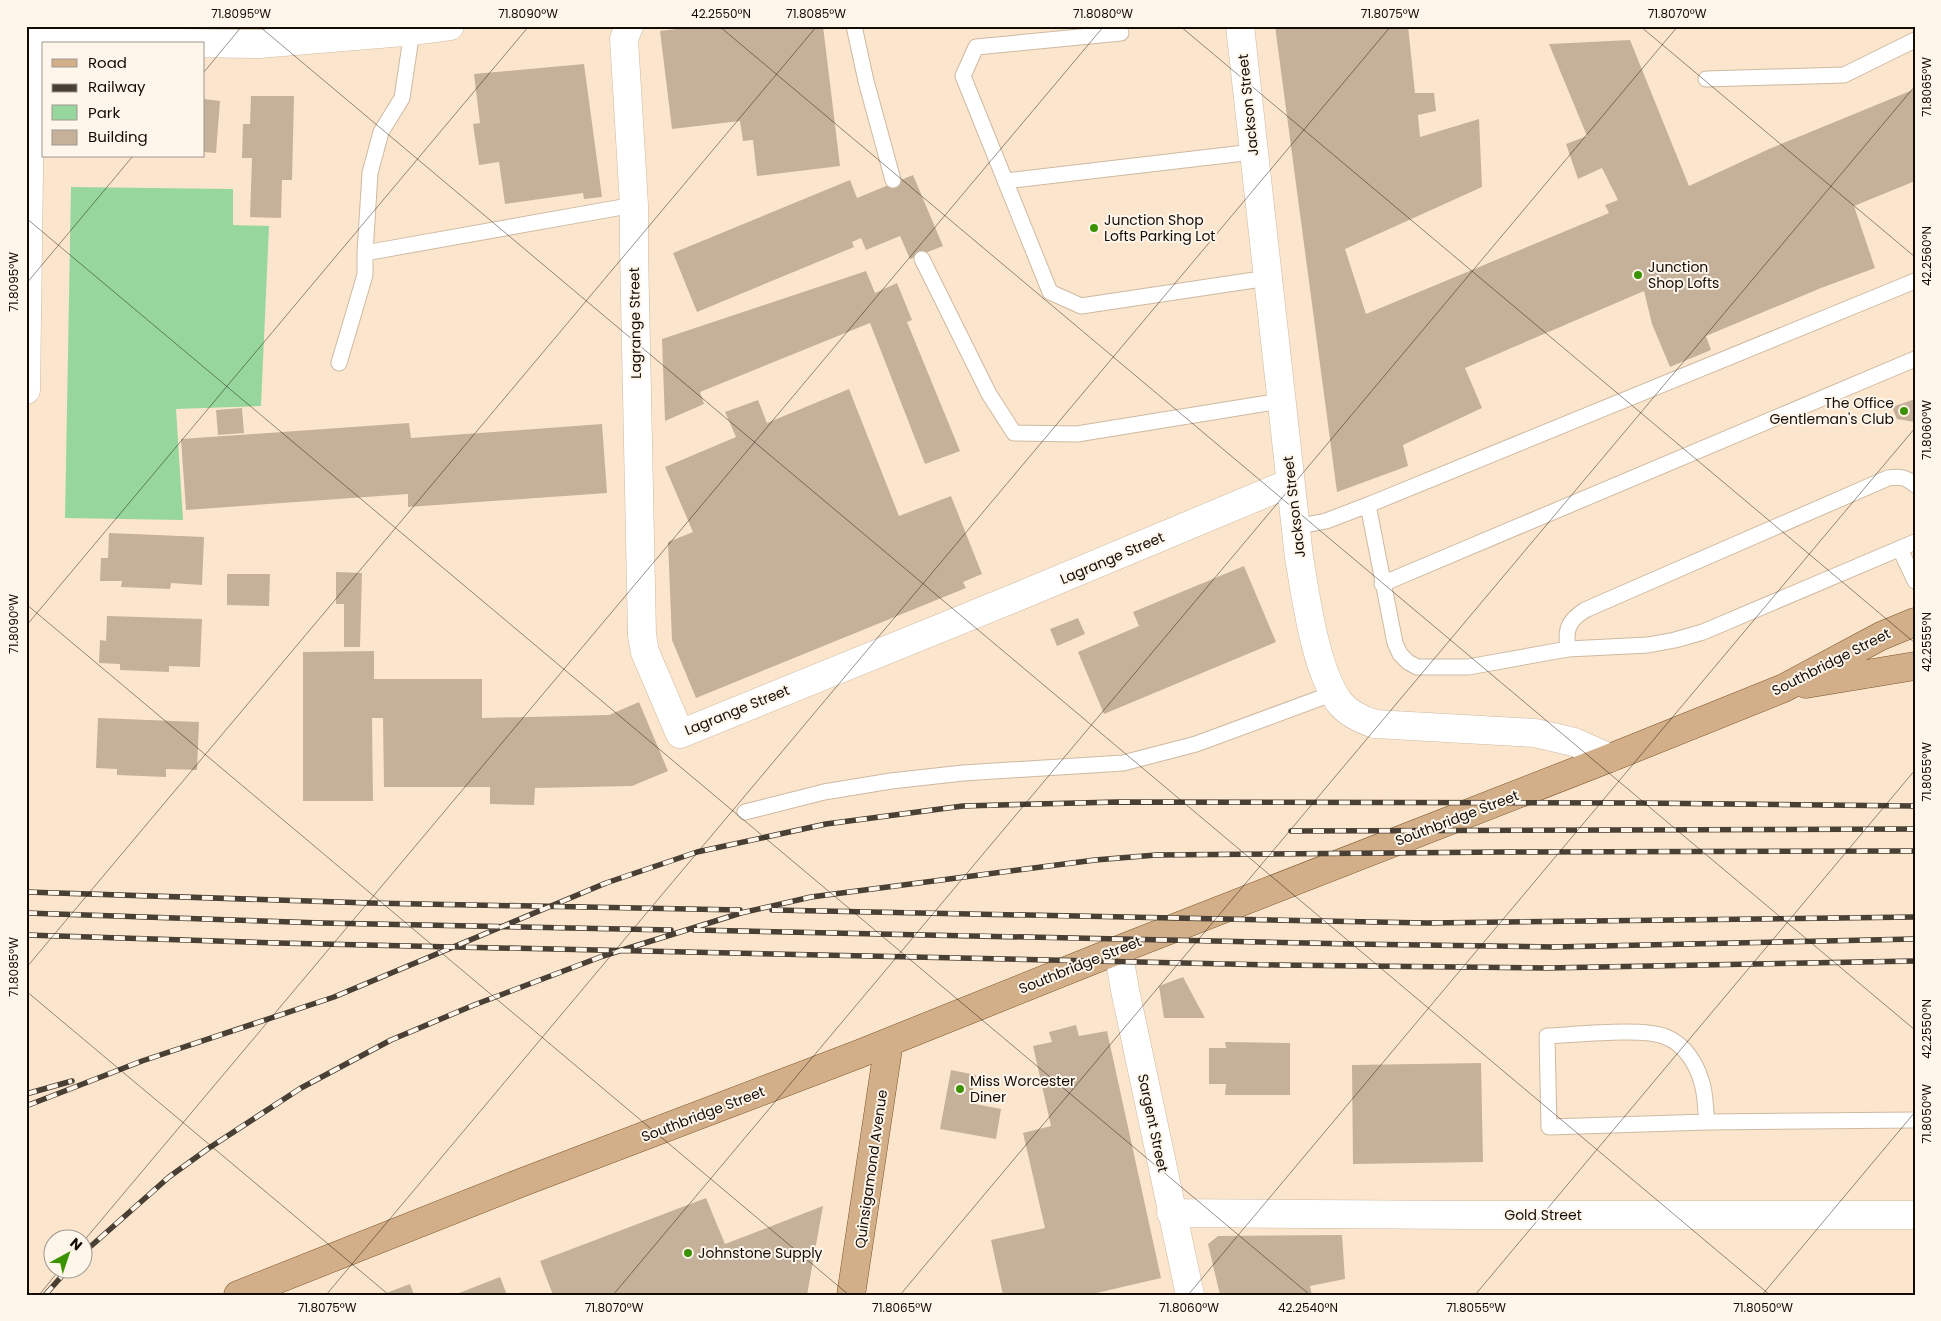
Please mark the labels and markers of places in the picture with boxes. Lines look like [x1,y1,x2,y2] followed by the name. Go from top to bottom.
[1104,210,1215,246] place label: Junction Shop Lofts Parking Lot
[1088,222,1100,234] marker: Junction Shop Lofts Parking Lot
[1648,257,1719,293] place label: Junction Shop Lofts
[1632,269,1644,281] marker: Junction Shop Lofts
[1769,393,1894,429] place label: The Office Gentleman's Club
[1898,405,1910,417] marker: The Office Gentleman's Club
[970,1071,1075,1107] place label: Miss Worcester Diner
[954,1083,966,1095] marker: Miss Worcester Diner
[698,1243,823,1263] place label: Johnstone Supply
[682,1247,694,1259] marker: Johnstone Supply

